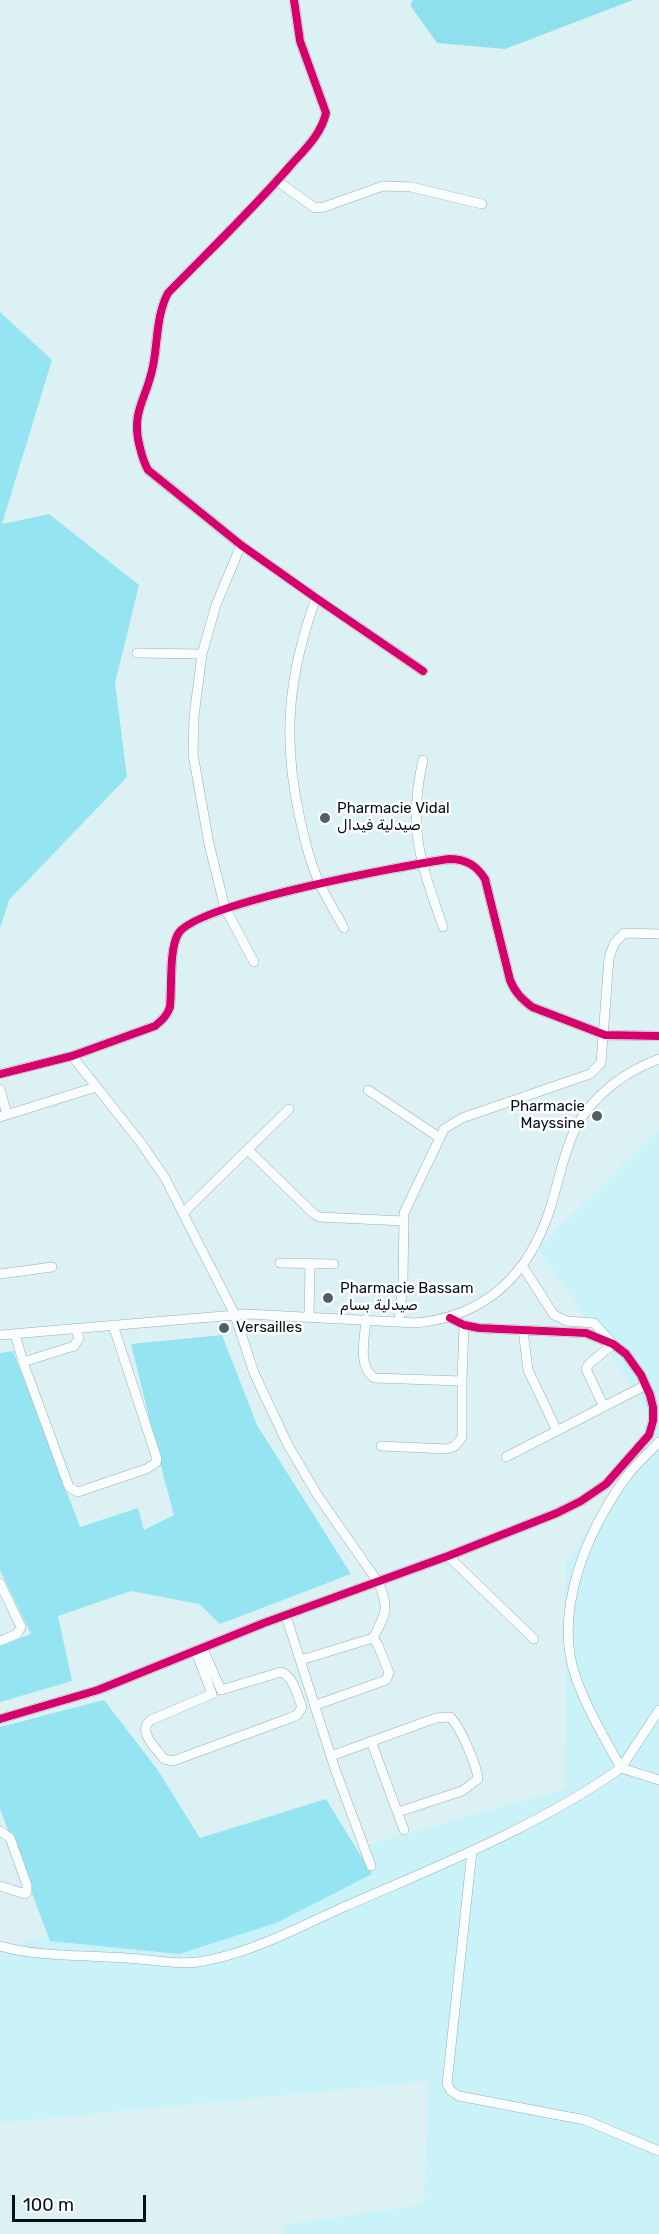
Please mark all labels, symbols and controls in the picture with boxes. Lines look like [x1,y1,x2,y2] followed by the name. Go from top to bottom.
[337,800,450,835] place label: Pharmacie Vidal صيدلية فيدال
[318,811,332,825] marker: Pharmacie Vidal صيدلية فيدال
[510,1098,585,1133] place label: Pharmacie Mayssine
[590,1109,604,1123] marker: Pharmacie Mayssine
[340,1280,474,1315] place label: Pharmacie Bassam صيدلية بسام
[321,1291,335,1305] marker: Pharmacie Bassam صيدلية بسام
[236,1319,302,1337] place label: Versailles
[217,1321,231,1335] marker: Versailles
[15,2183,148,2221] scale bar
[23,2194,74,2216] text: 100 m

